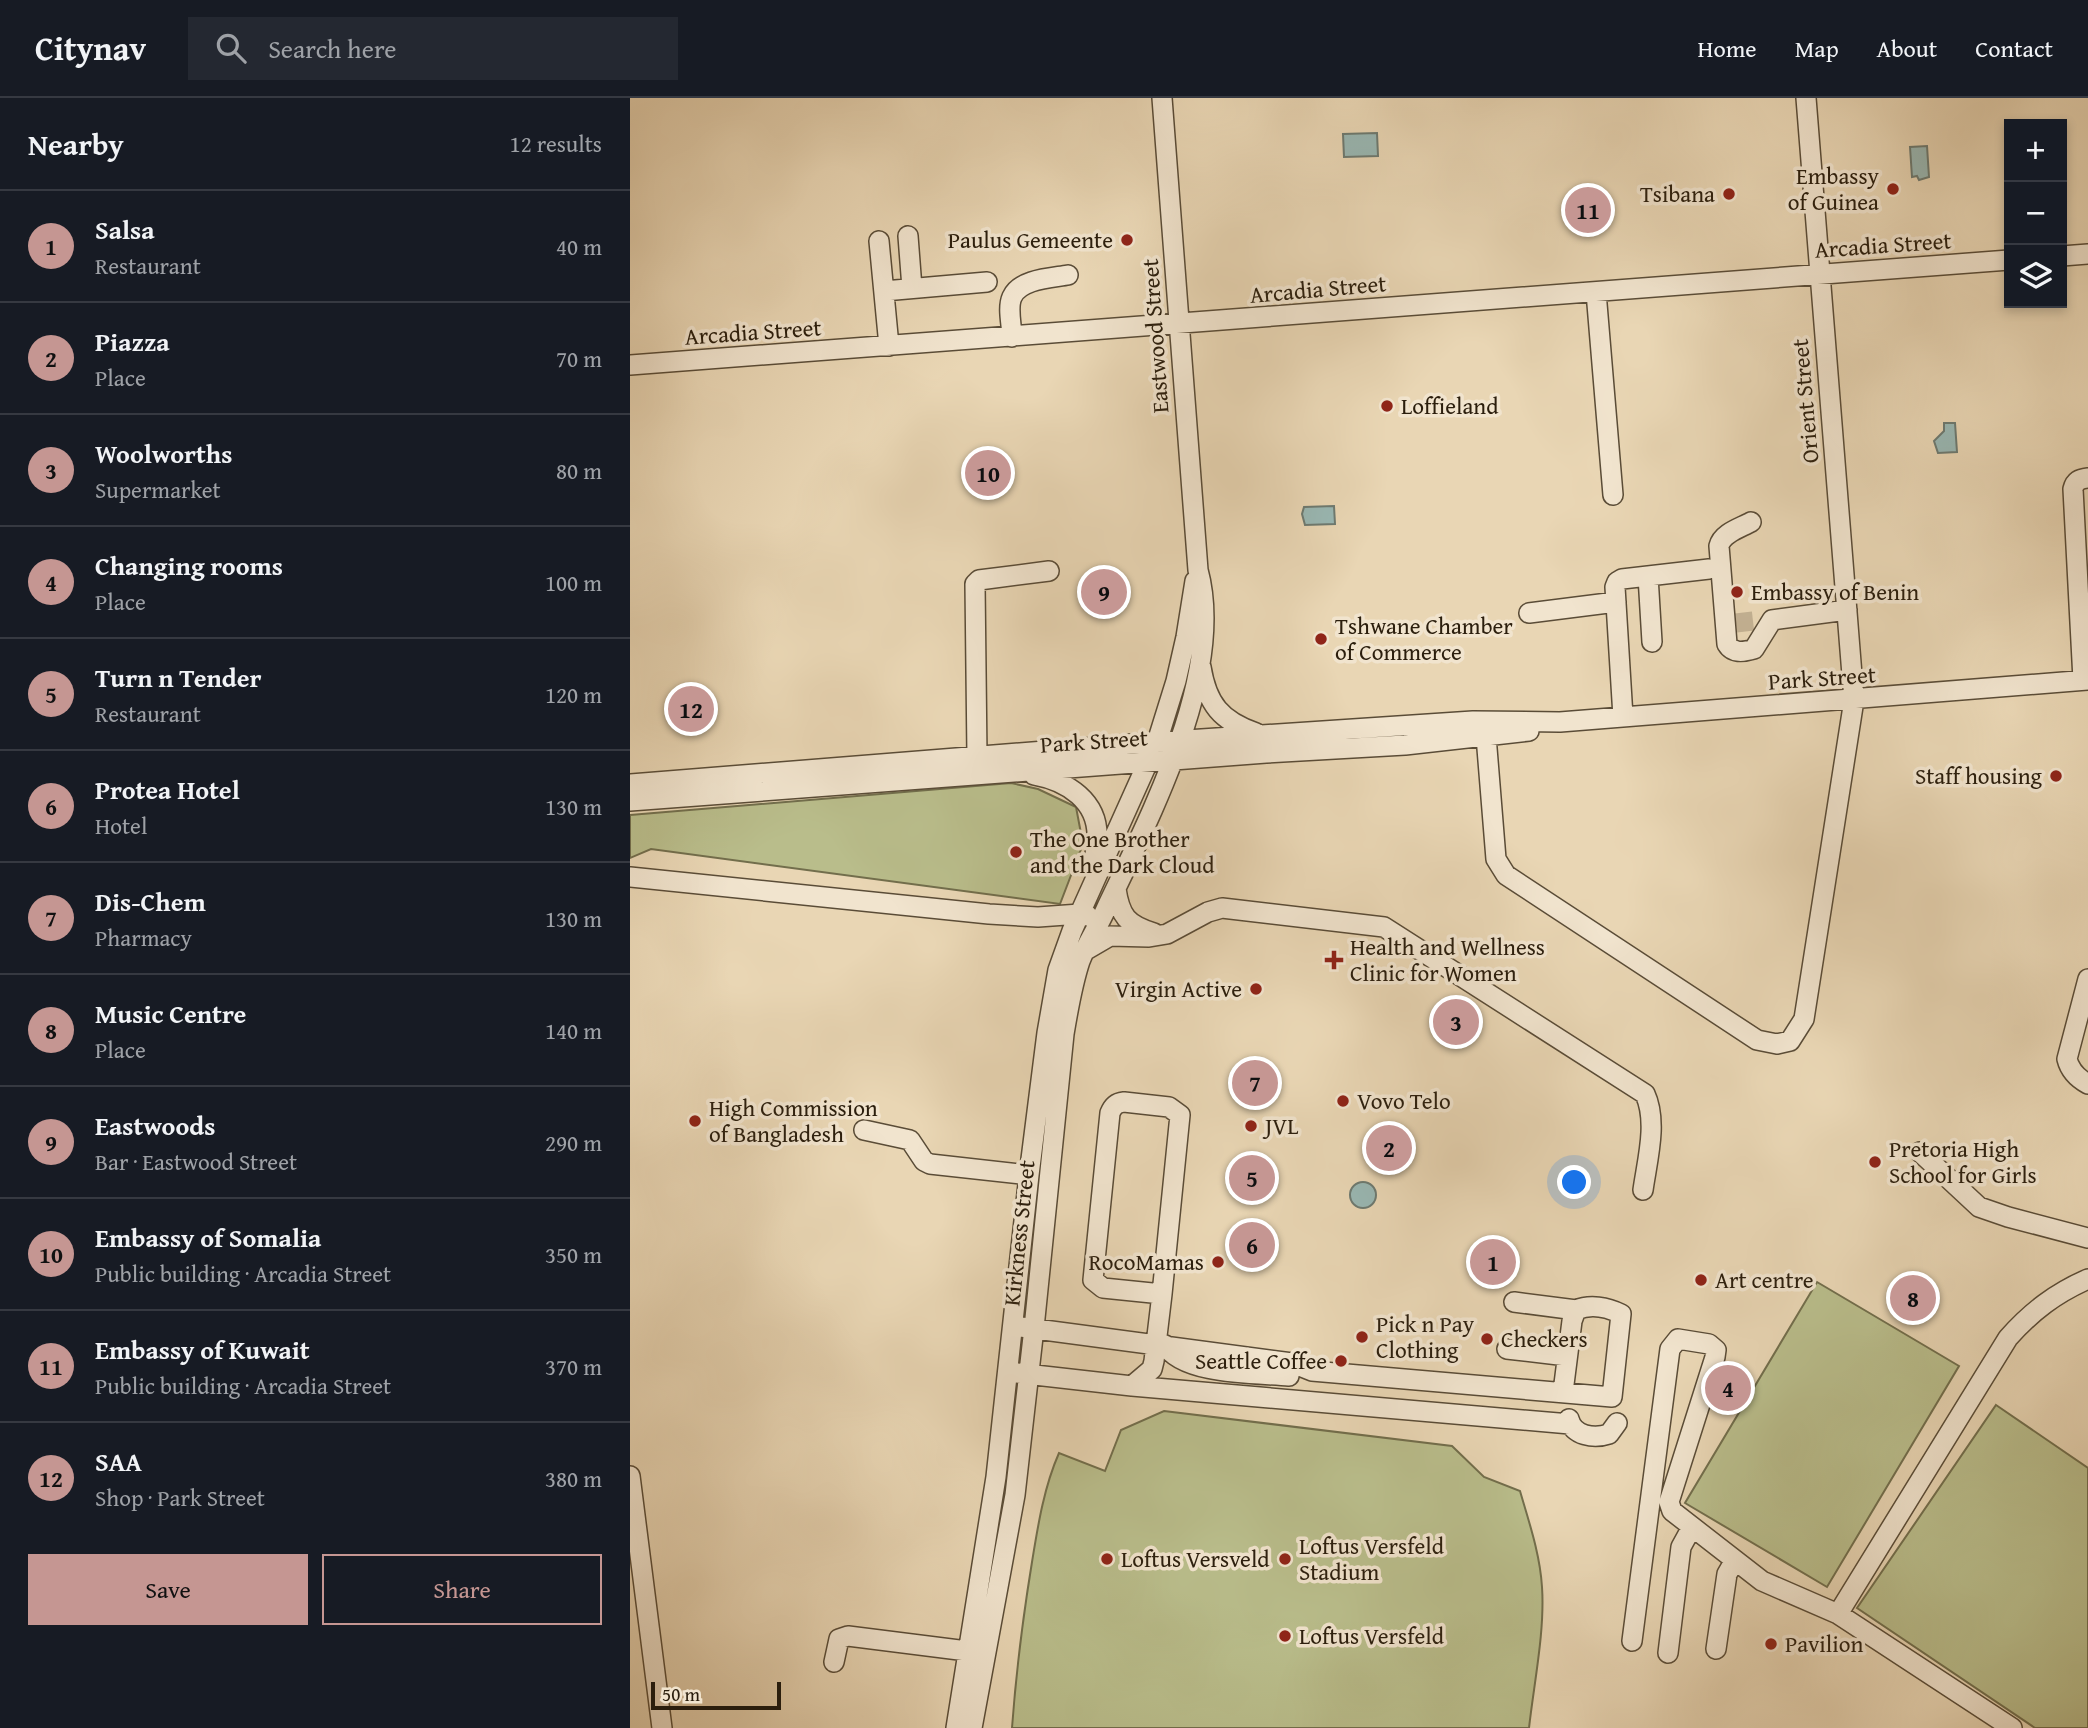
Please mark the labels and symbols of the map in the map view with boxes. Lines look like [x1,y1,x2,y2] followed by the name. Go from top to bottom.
[1788,159,1880,218] place label: Embassy of Guinea
[1640,177,1715,210] place label: Tsibana
[1885,181,1901,197] marker: Embassy of Guinea
[1565,184,1611,236] pin: 11
[1721,186,1737,202] marker: Tsibana
[948,223,1113,256] place label: Paulus Gemeente
[1813,223,1952,266] street label: Arcadia Street
[1119,232,1135,248] marker: Paulus Gemeente
[1133,258,1176,414] street label: Eastwood Street
[1248,266,1388,311] street label: Arcadia Street
[683,310,822,353] street label: Arcadia Street
[1783,337,1826,465] street label: Orient Street
[1401,389,1499,422] place label: Loffieland
[1379,398,1395,414] marker: Loffieland
[965,447,1011,499] pin: 10
[1081,566,1127,618] pin: 9
[1751,575,1919,608] place label: Embassy of Benin
[1729,584,1745,600] marker: Embassy of Benin
[1335,609,1513,668] place label: Tshwane Chamber of Commerce
[1313,631,1329,647] marker: Tshwane Chamber of Commerce
[1767,657,1877,698] street label: Park Street
[668,683,714,735] pin: 12
[1039,720,1149,761] street label: Park Street
[1915,759,2043,792] place label: Staff housing
[2048,768,2064,784] marker: Staff housing
[1030,822,1215,881] place label: The One Brother and the Dark Cloud
[1008,844,1024,860] marker: The One Brother and the Dark Cloud
[1350,930,1545,989] place label: Health and Wellness Clinic for Women
[1324,950,1344,970] marker: Health and Wellness Clinic for Women
[1115,972,1242,1005] place label: Virgin Active
[1248,981,1264,997] marker: Virgin Active
[1433,996,1479,1048] pin: 3
[1232,1057,1278,1109] pin: 7
[1357,1084,1451,1117] place label: Vovo Telo
[709,1091,878,1150] place label: High Commission of Bangladesh
[1335,1093,1351,1109] marker: Vovo Telo
[1262,1109,1299,1142] place label: JVL
[687,1113,703,1129] marker: High Commission of Bangladesh
[1243,1118,1259,1134] marker: JVL
[1366,1122,1412,1174] pin: 2
[1889,1132,2037,1191] place label: Pretoria High School for Girls
[1229,1152,1275,1204] pin: 5
[1867,1154,1883,1170] marker: Pretoria High School for Girls
[994,1158,1043,1307] street label: Kirkness Street
[1557,1165,1591,1199] your location
[1229,1219,1275,1271] pin: 6
[1470,1236,1516,1288] pin: 1
[1089,1245,1204,1278] place label: RocoMamas
[1210,1254,1226,1270] marker: RocoMamas
[1715,1263,1814,1296] place label: Art centre
[1693,1272,1709,1288] marker: Art centre
[1890,1272,1936,1324] pin: 8
[1376,1307,1475,1366] place label: Pick n Pay Clothing
[1501,1322,1588,1355] place label: Checkers
[1354,1329,1370,1345] marker: Pick n Pay Clothing
[1479,1331,1495,1347] marker: Checkers
[1195,1344,1327,1377] place label: Seattle Coffee
[1333,1353,1349,1369] marker: Seattle Coffee
[1705,1362,1751,1414] pin: 4
[1299,1529,1445,1588] place label: Loftus Versfeld Stadium
[1121,1542,1270,1575] place label: Loftus Versveld
[1099,1551,1115,1567] marker: Loftus Versveld
[1277,1551,1293,1567] marker: Loftus Versfeld Stadium
[1299,1619,1445,1652] place label: Loftus Versfeld
[1785,1627,1863,1660] place label: Pavilion
[1277,1628,1293,1644] marker: Loftus Versfeld
[1763,1636,1779,1652] marker: Pavilion
[651,1679,780,1711] scale bar

